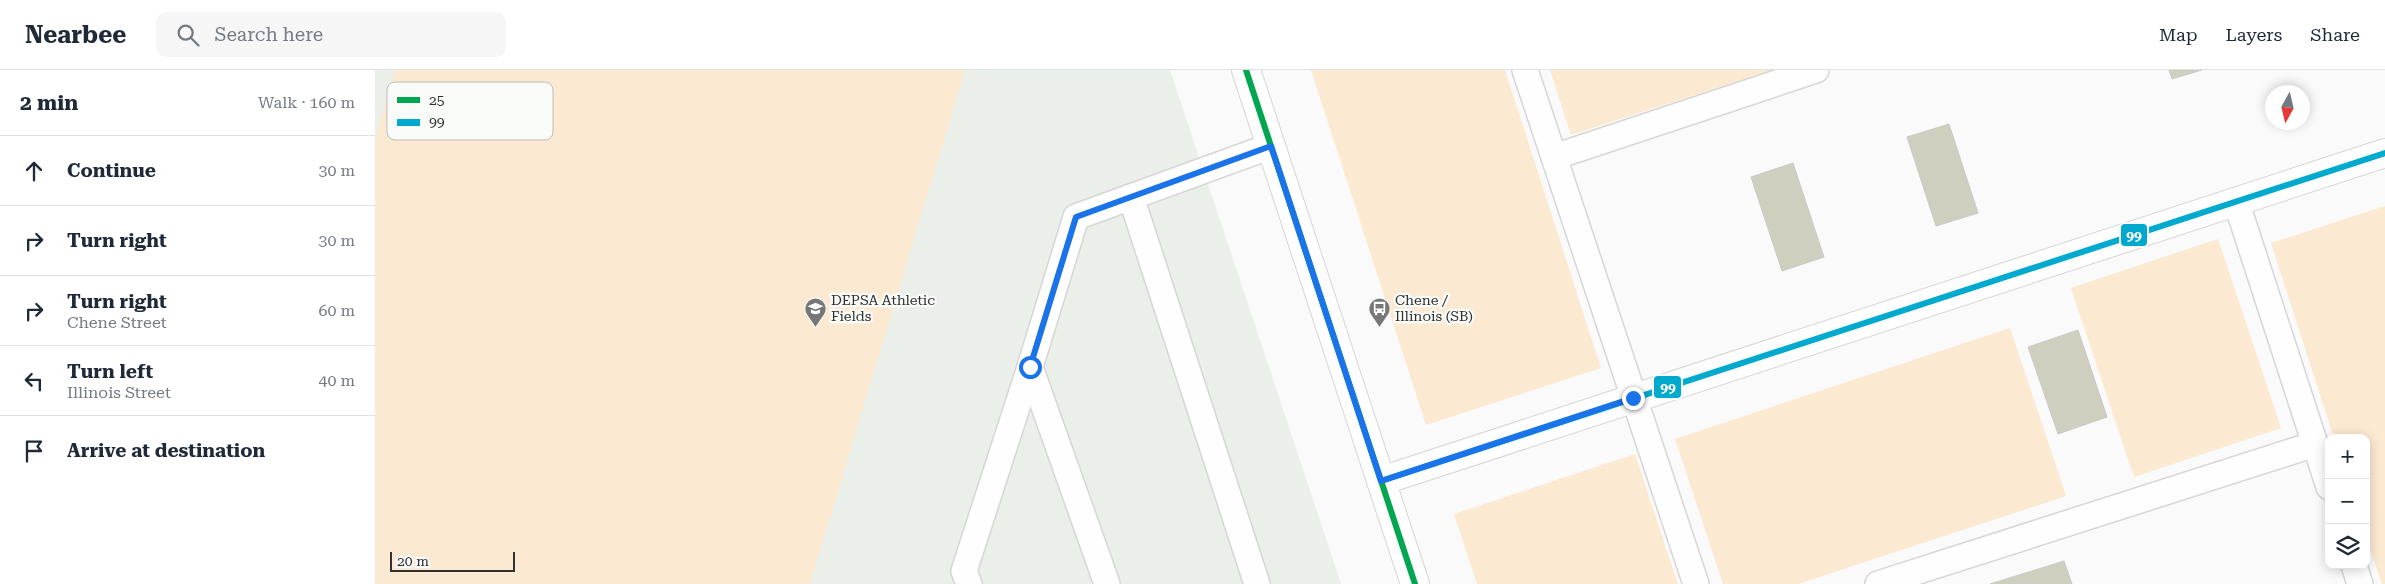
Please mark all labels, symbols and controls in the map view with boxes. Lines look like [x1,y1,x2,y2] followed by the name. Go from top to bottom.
[156,12,506,57] search box
[25,21,126,49] text: Nearbee
[174,21,202,49] icon: search
[214,23,323,46] text: Search here
[2159,24,2198,45] text: Map
[2226,24,2282,45] text: Layers
[2310,24,2360,45] text: Share
[387,82,553,140] legend
[2265,85,2310,130] north arrow
[20,91,78,115] text: 2 min
[429,92,445,108] text: 25
[258,93,355,112] text: Walk · 160 m
[429,114,445,130] text: 99
[20,157,48,185] icon: ahead
[67,159,156,182] text: Continue
[318,161,355,180] text: 30 m
[2120,223,2148,247] line badge: 99
[20,227,48,255] icon: right
[2126,227,2142,243] text: 99
[67,229,167,252] text: Turn right
[318,231,355,250] text: 30 m
[67,290,167,313] text: Turn right
[831,292,935,324] place label: DEPSA Athletic Fields
[1395,292,1473,324] place label: Chene / Illinois (SB)
[803,296,827,327] school or university icon: DEPSA Athletic Fields
[1367,296,1391,327] bus stop icon: Chene / Illinois (SB)
[20,297,48,325] icon: right
[318,301,355,320] text: 60 m
[67,313,167,332] text: Chene Street
[1019,356,1042,379] route start
[67,360,153,383] text: Turn left
[20,367,48,395] icon: left
[318,371,355,390] text: 40 m
[1653,375,1682,399] line badge: 99
[1660,379,1676,395] text: 99
[67,383,171,402] text: Illinois Street
[1622,387,1645,410] route end
[2325,434,2370,569] map controls
[2325,434,2370,479] button: +
[20,437,48,465] icon: arrive
[67,439,265,462] text: Arrive at destination
[2325,479,2370,524] button: −
[2325,524,2370,569] button: layers
[390,549,515,572] scale bar
[397,553,429,569] text: 20 m

